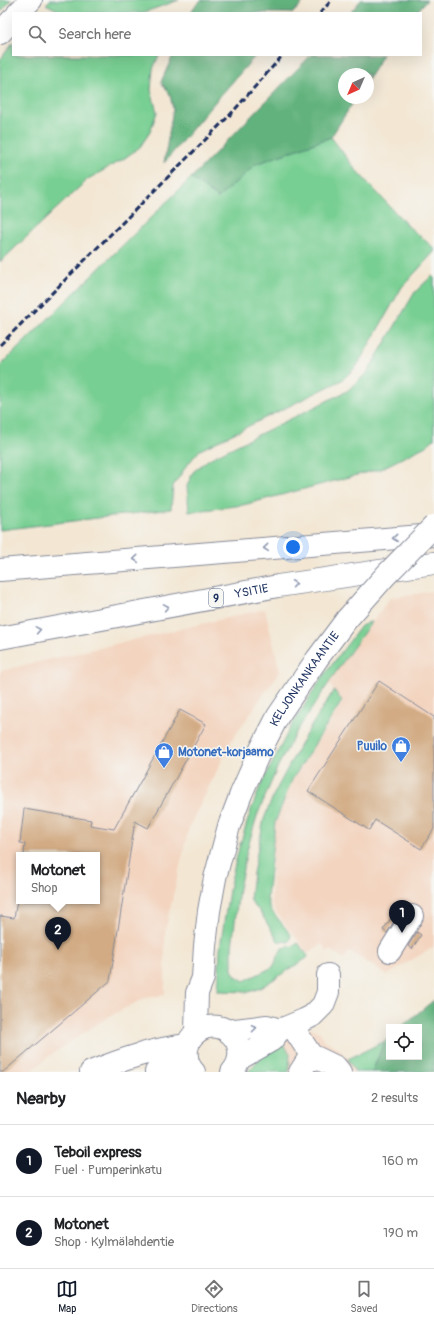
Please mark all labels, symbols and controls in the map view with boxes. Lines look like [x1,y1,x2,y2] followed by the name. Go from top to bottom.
[12,12,422,56] search box
[26,23,48,45] icon: search
[58,25,131,44] text: Search here
[338,68,374,104] north arrow
[392,533,398,542] one-way arrow
[283,537,303,557] your location
[263,544,269,553] one-way arrow
[133,554,139,563] one-way arrow
[233,580,270,602] street label: YSITIE
[291,580,297,589] one-way arrow
[209,589,223,607] road number: 9
[163,603,169,612] one-way arrow
[35,626,41,635] one-way arrow
[267,628,343,729] street label: KELJONKANKAANTIE
[390,735,412,763] shop icon: Puuilo
[357,739,388,754] place label: Puuilo
[153,741,175,769] shop icon: Motonet-korjaamo
[178,745,274,760] place label: Motonet-korjaamo
[16,852,100,904] popup
[31,861,85,880] text: Motonet
[31,880,58,896] text: Shop
[389,900,415,933] pin: 1
[45,917,71,950] pin: 2
[251,1024,257,1033] one-way arrow
[386,1024,422,1060] map controls
[386,1024,422,1060] button: locate
[16,1088,65,1109] text: Nearby
[371,1090,418,1106] text: 2 results
[54,1143,142,1162] text: Teboil express
[26,1153,32,1169] text: 1
[382,1153,418,1169] text: 160 m
[54,1162,162,1178] text: Fuel · Pumperinkatu
[54,1215,109,1234] text: Motonet
[25,1225,33,1241] text: 2
[383,1225,418,1241] text: 190 m
[54,1234,174,1250] text: Shop · Kylmälahdentie
[56,1278,78,1315] tab: Map
[191,1278,238,1315] tab: Directions
[350,1278,378,1315] tab: Saved

